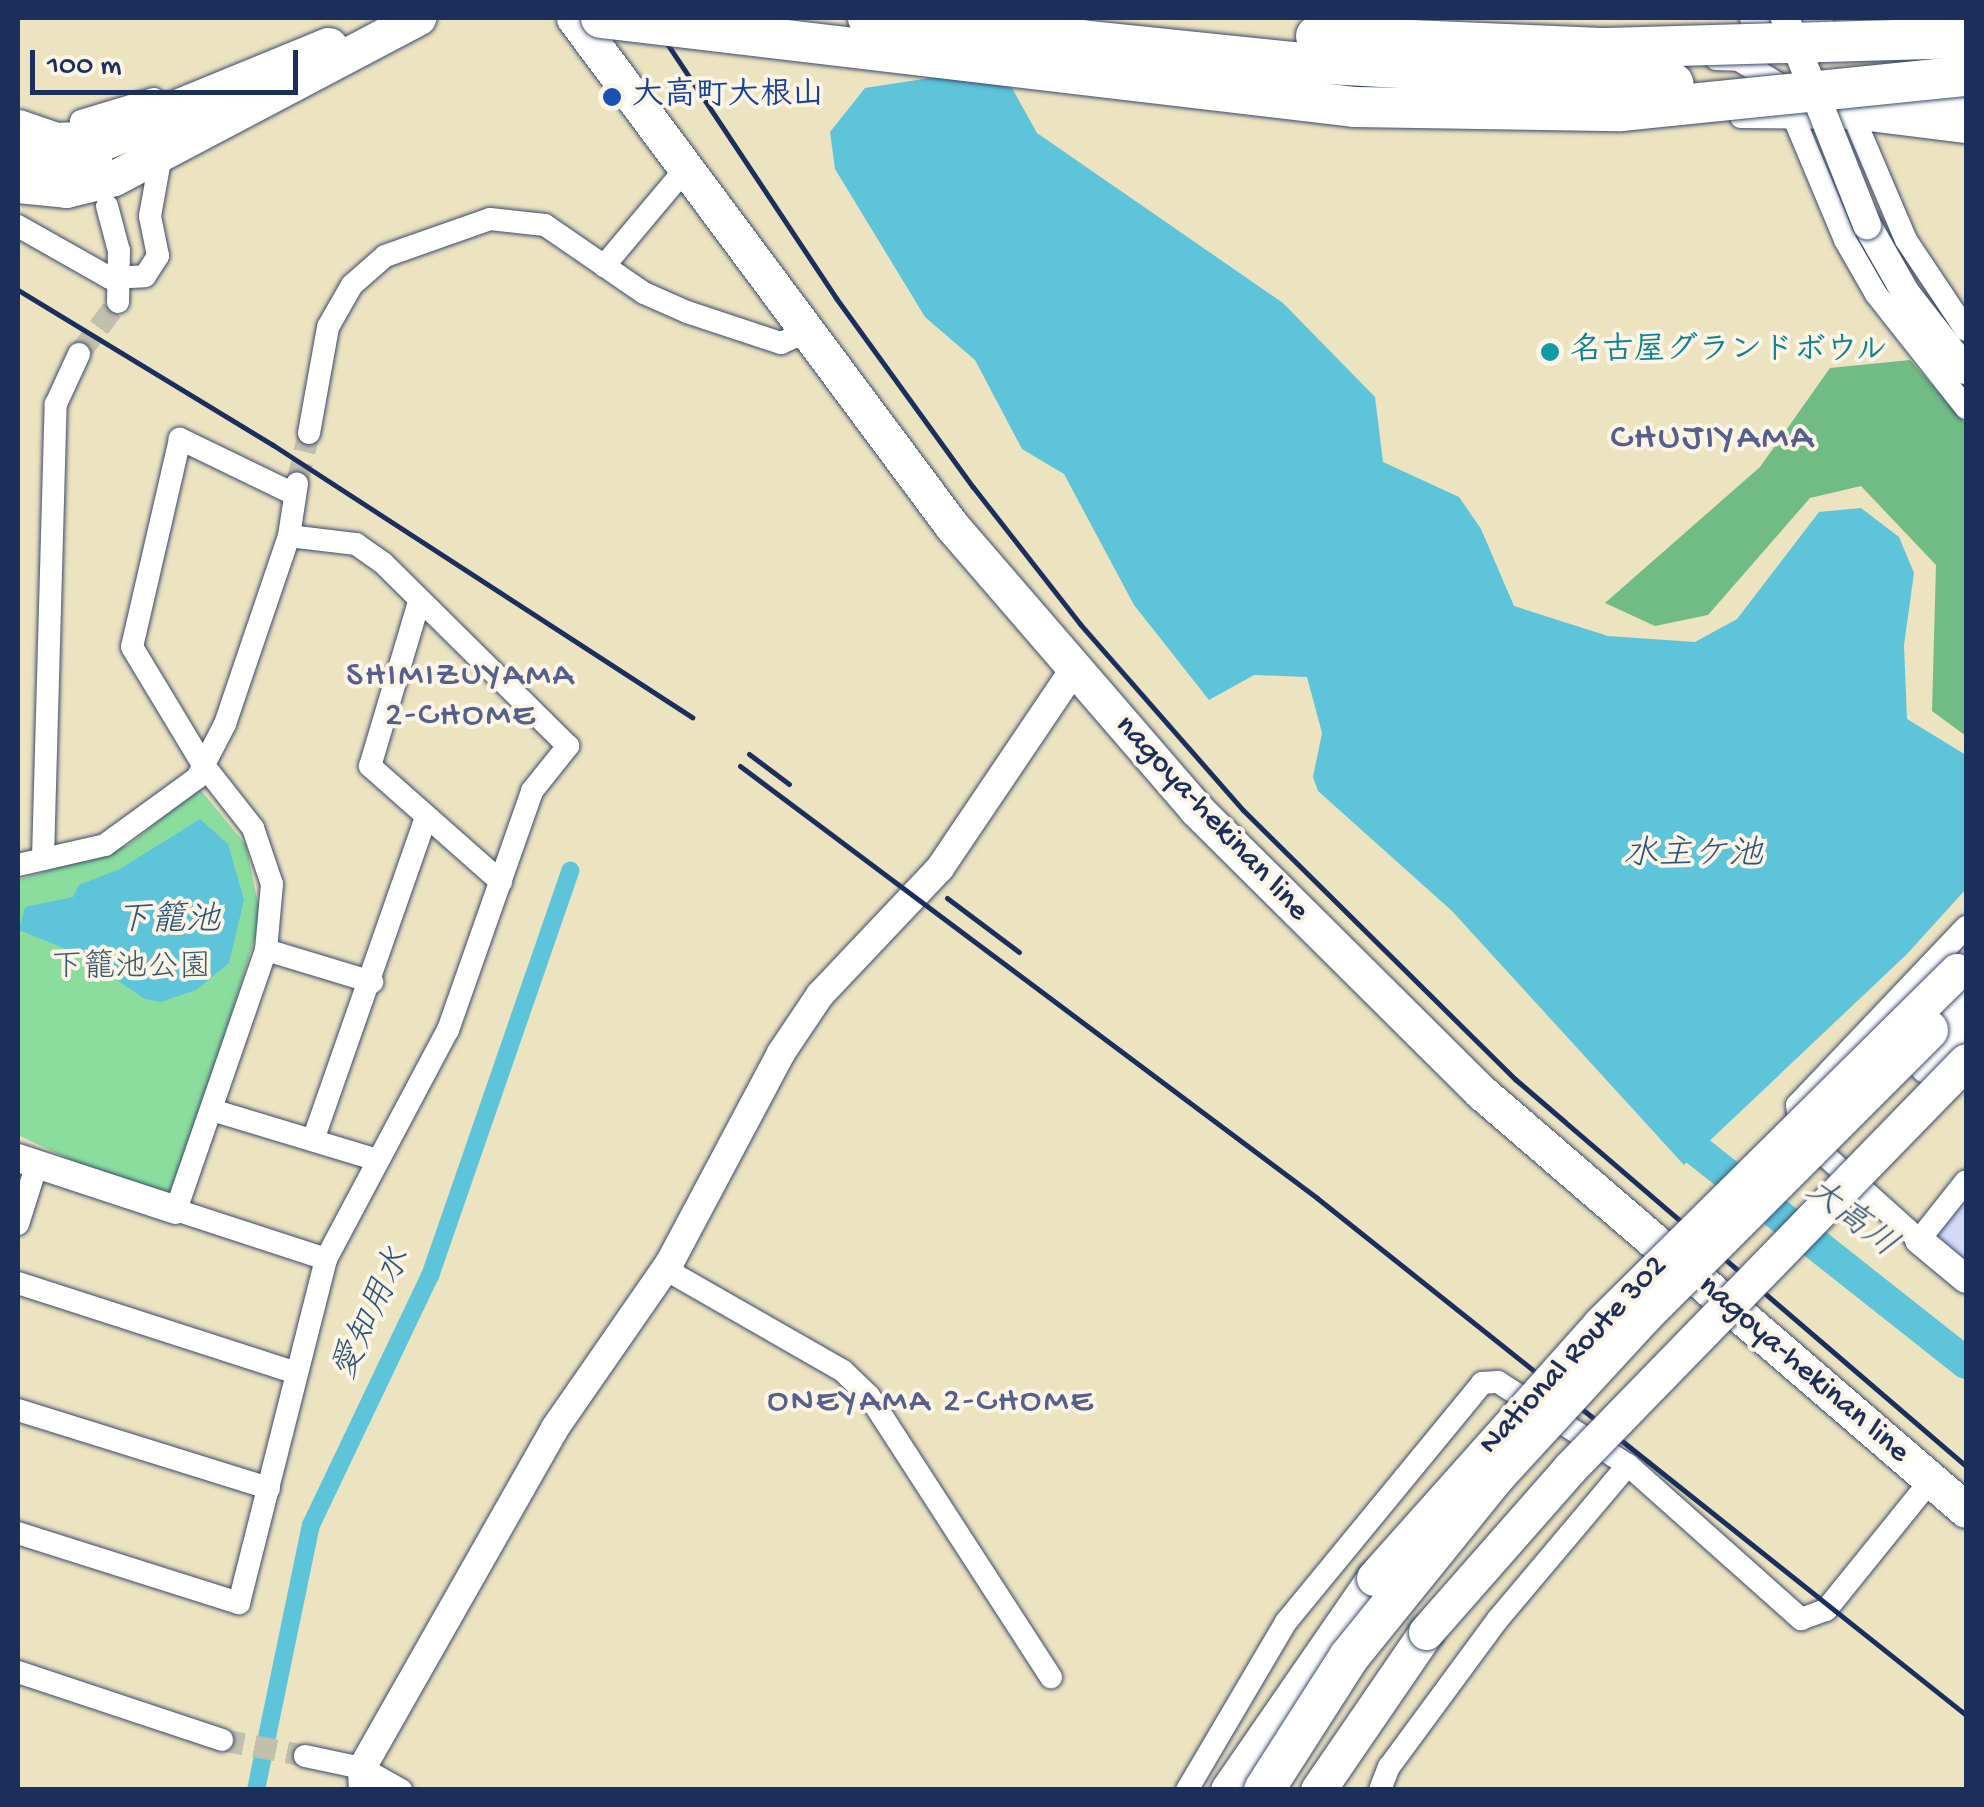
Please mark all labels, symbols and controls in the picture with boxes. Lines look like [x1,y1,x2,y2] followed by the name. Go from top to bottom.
[35,30,302,92] scale bar
[47,50,122,85] text: 100 m
[632,78,824,116] place label: 大高町大根山
[601,86,623,108] marker: 大高町大根山
[1570,333,1890,371] place label: 名古屋グランドボウル
[1539,341,1561,363] marker: 名古屋グランドボウル
[1611,417,1815,463] district label: CHUJIYAMA
[346,656,576,738] district label: SHIMIZUYAMA 2-CHOME
[1106,708,1316,930] street label: nagoya-hekinan line
[1623,836,1763,878] water label: 水主ケ池
[116,902,220,944] water label: 下籠池
[51,950,211,988] park label: 下籠池公園
[1796,1171,1904,1269] water label: 大高川
[325,1243,423,1387] water label: 愛知用水
[1472,1248,1676,1464] street label: National Route 302
[1689,1268,1917,1472] street label: nagoya-hekinan line
[767,1382,1095,1424] district label: ONEYAMA 2-CHOME

